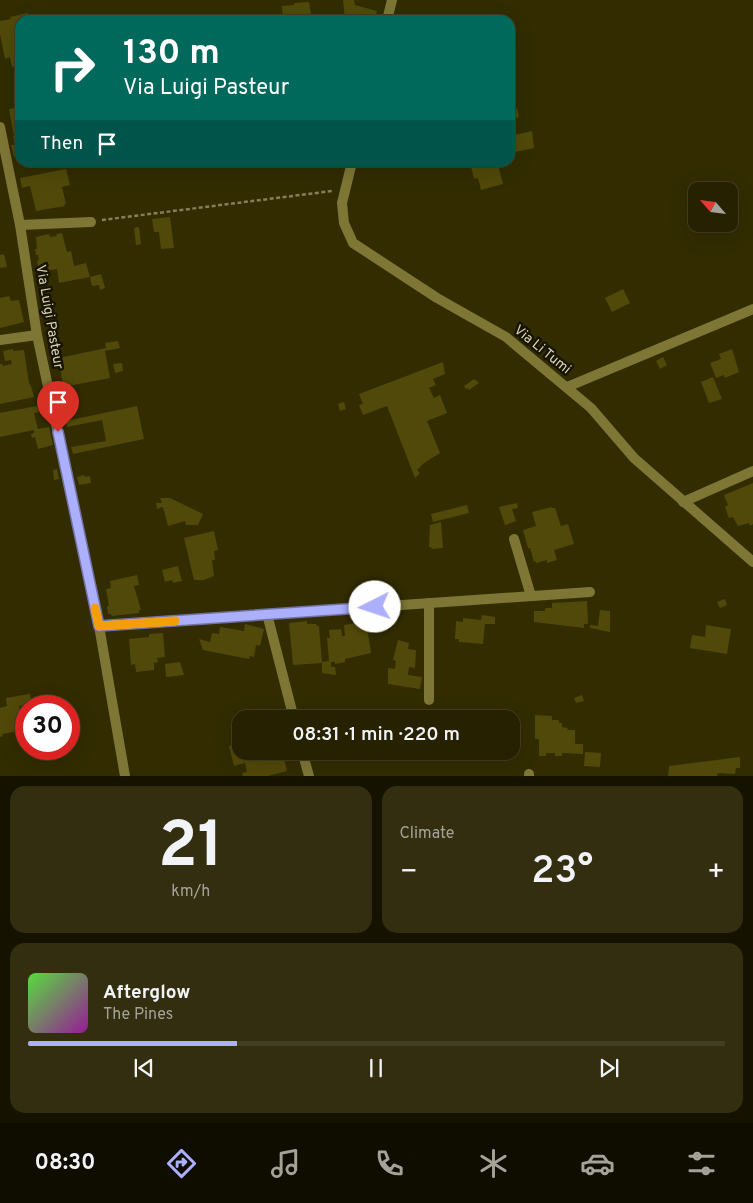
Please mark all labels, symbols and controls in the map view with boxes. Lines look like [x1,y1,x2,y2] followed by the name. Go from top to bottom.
[123,32,220,76] text: 130 m
[40,35,105,100] icon: right
[123,75,289,102] text: Via Luigi Pasteur
[93,130,121,158] icon: arrive
[40,132,83,156] text: Then
[688,182,738,232] north arrow
[688,182,738,232] map controls
[31,263,67,371] street label: Via Luigi Pasteur
[510,322,574,378] street label: Via Li Tumi
[37,381,79,432] pin
[44,388,72,416] icon: arrive
[348,580,400,632] position arrow
[15,695,80,760] speed limit sign: 30
[292,723,460,747] text: 08:31 · 1 min · 220 m
[158,808,224,890] text: 21
[400,824,454,844] text: Climate
[531,848,593,897] text: 23°
[400,855,418,891] text: −
[707,855,725,891] text: +
[171,882,210,902] text: km/h
[103,981,191,1005] text: Afterglow
[103,1005,173,1025] text: The Pines
[130,1054,158,1082] icon: previous
[362,1054,390,1082] icon: pause
[595,1054,623,1082] icon: next
[164,1146,199,1181] icon: directions
[268,1146,303,1181] icon: music
[372,1146,407,1181] icon: phone
[476,1146,511,1181] icon: climate
[580,1146,615,1181] icon: car
[684,1146,719,1181] icon: filters
[34,1150,95,1177] text: 08:30

